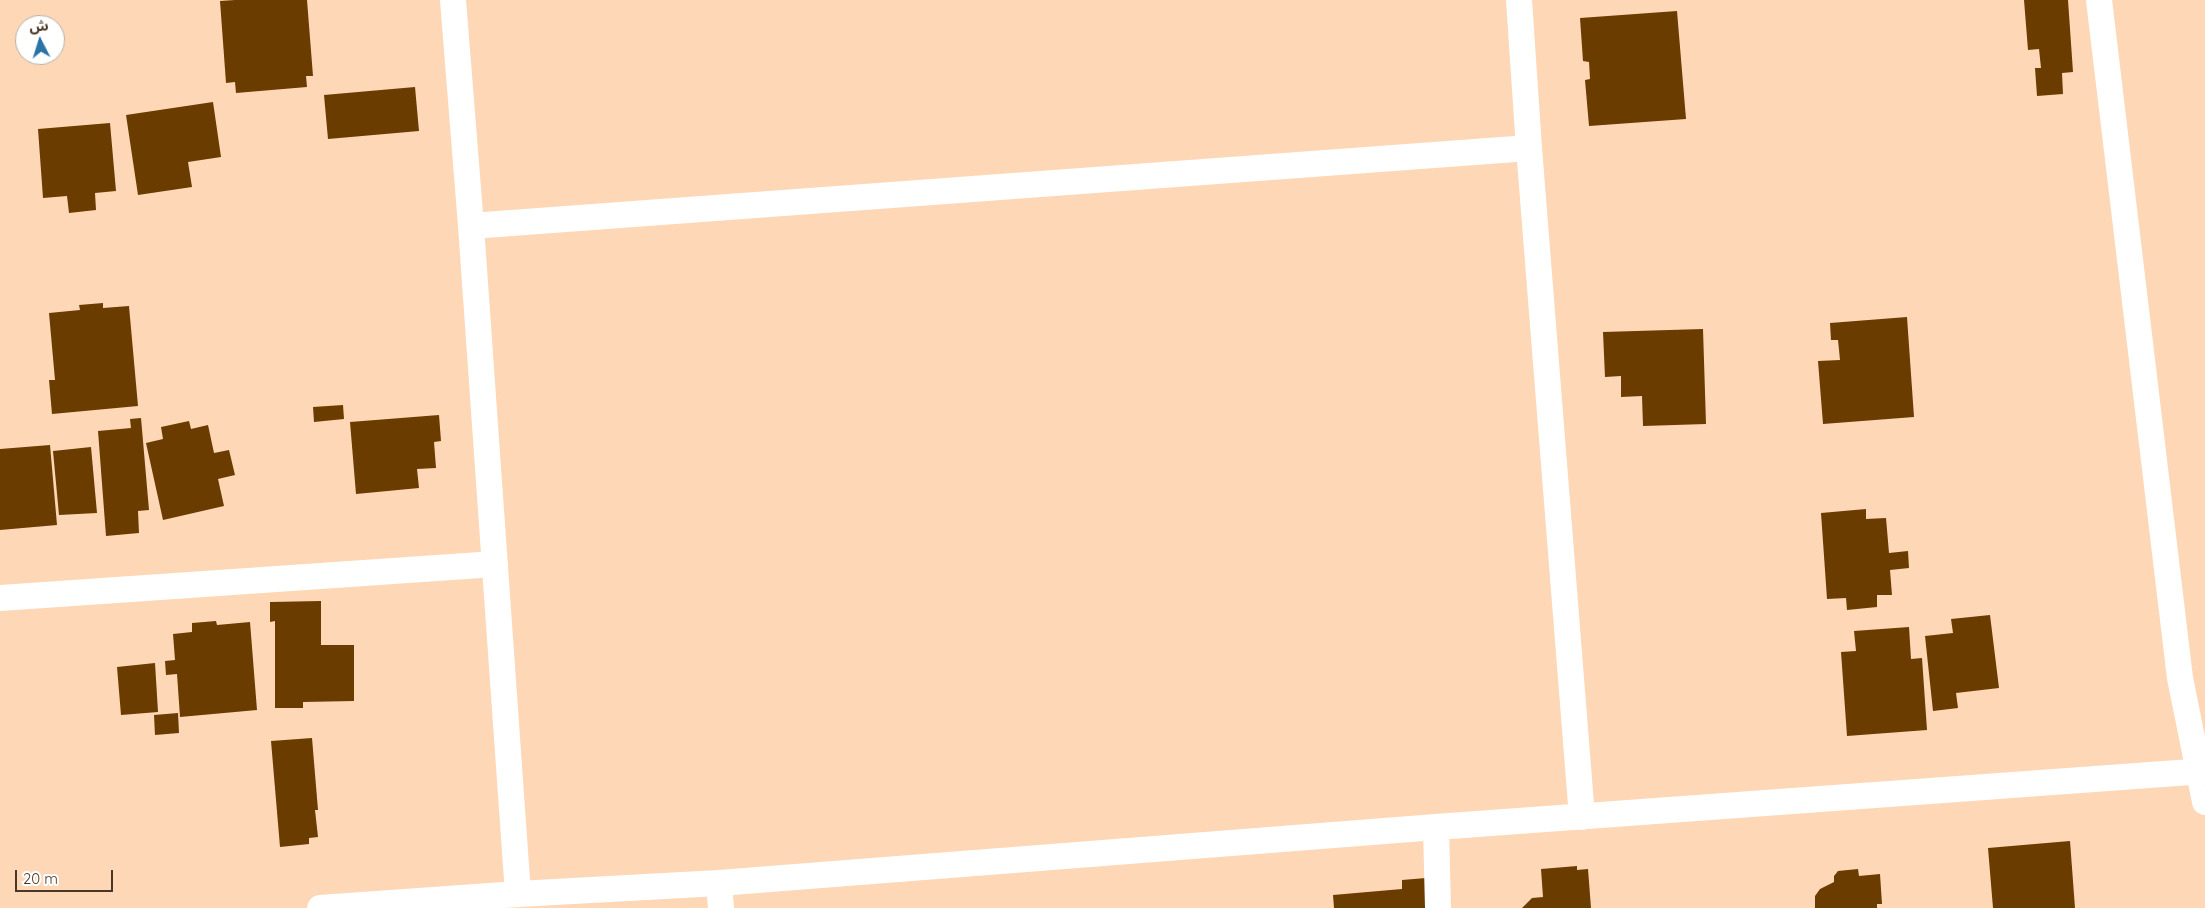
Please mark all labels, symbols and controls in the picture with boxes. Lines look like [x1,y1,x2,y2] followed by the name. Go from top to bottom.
[15,15,65,65] north arrow
[28,16,49,36] text: ش
[18,860,115,892] scale bar
[23,869,58,888] text: 20 m

